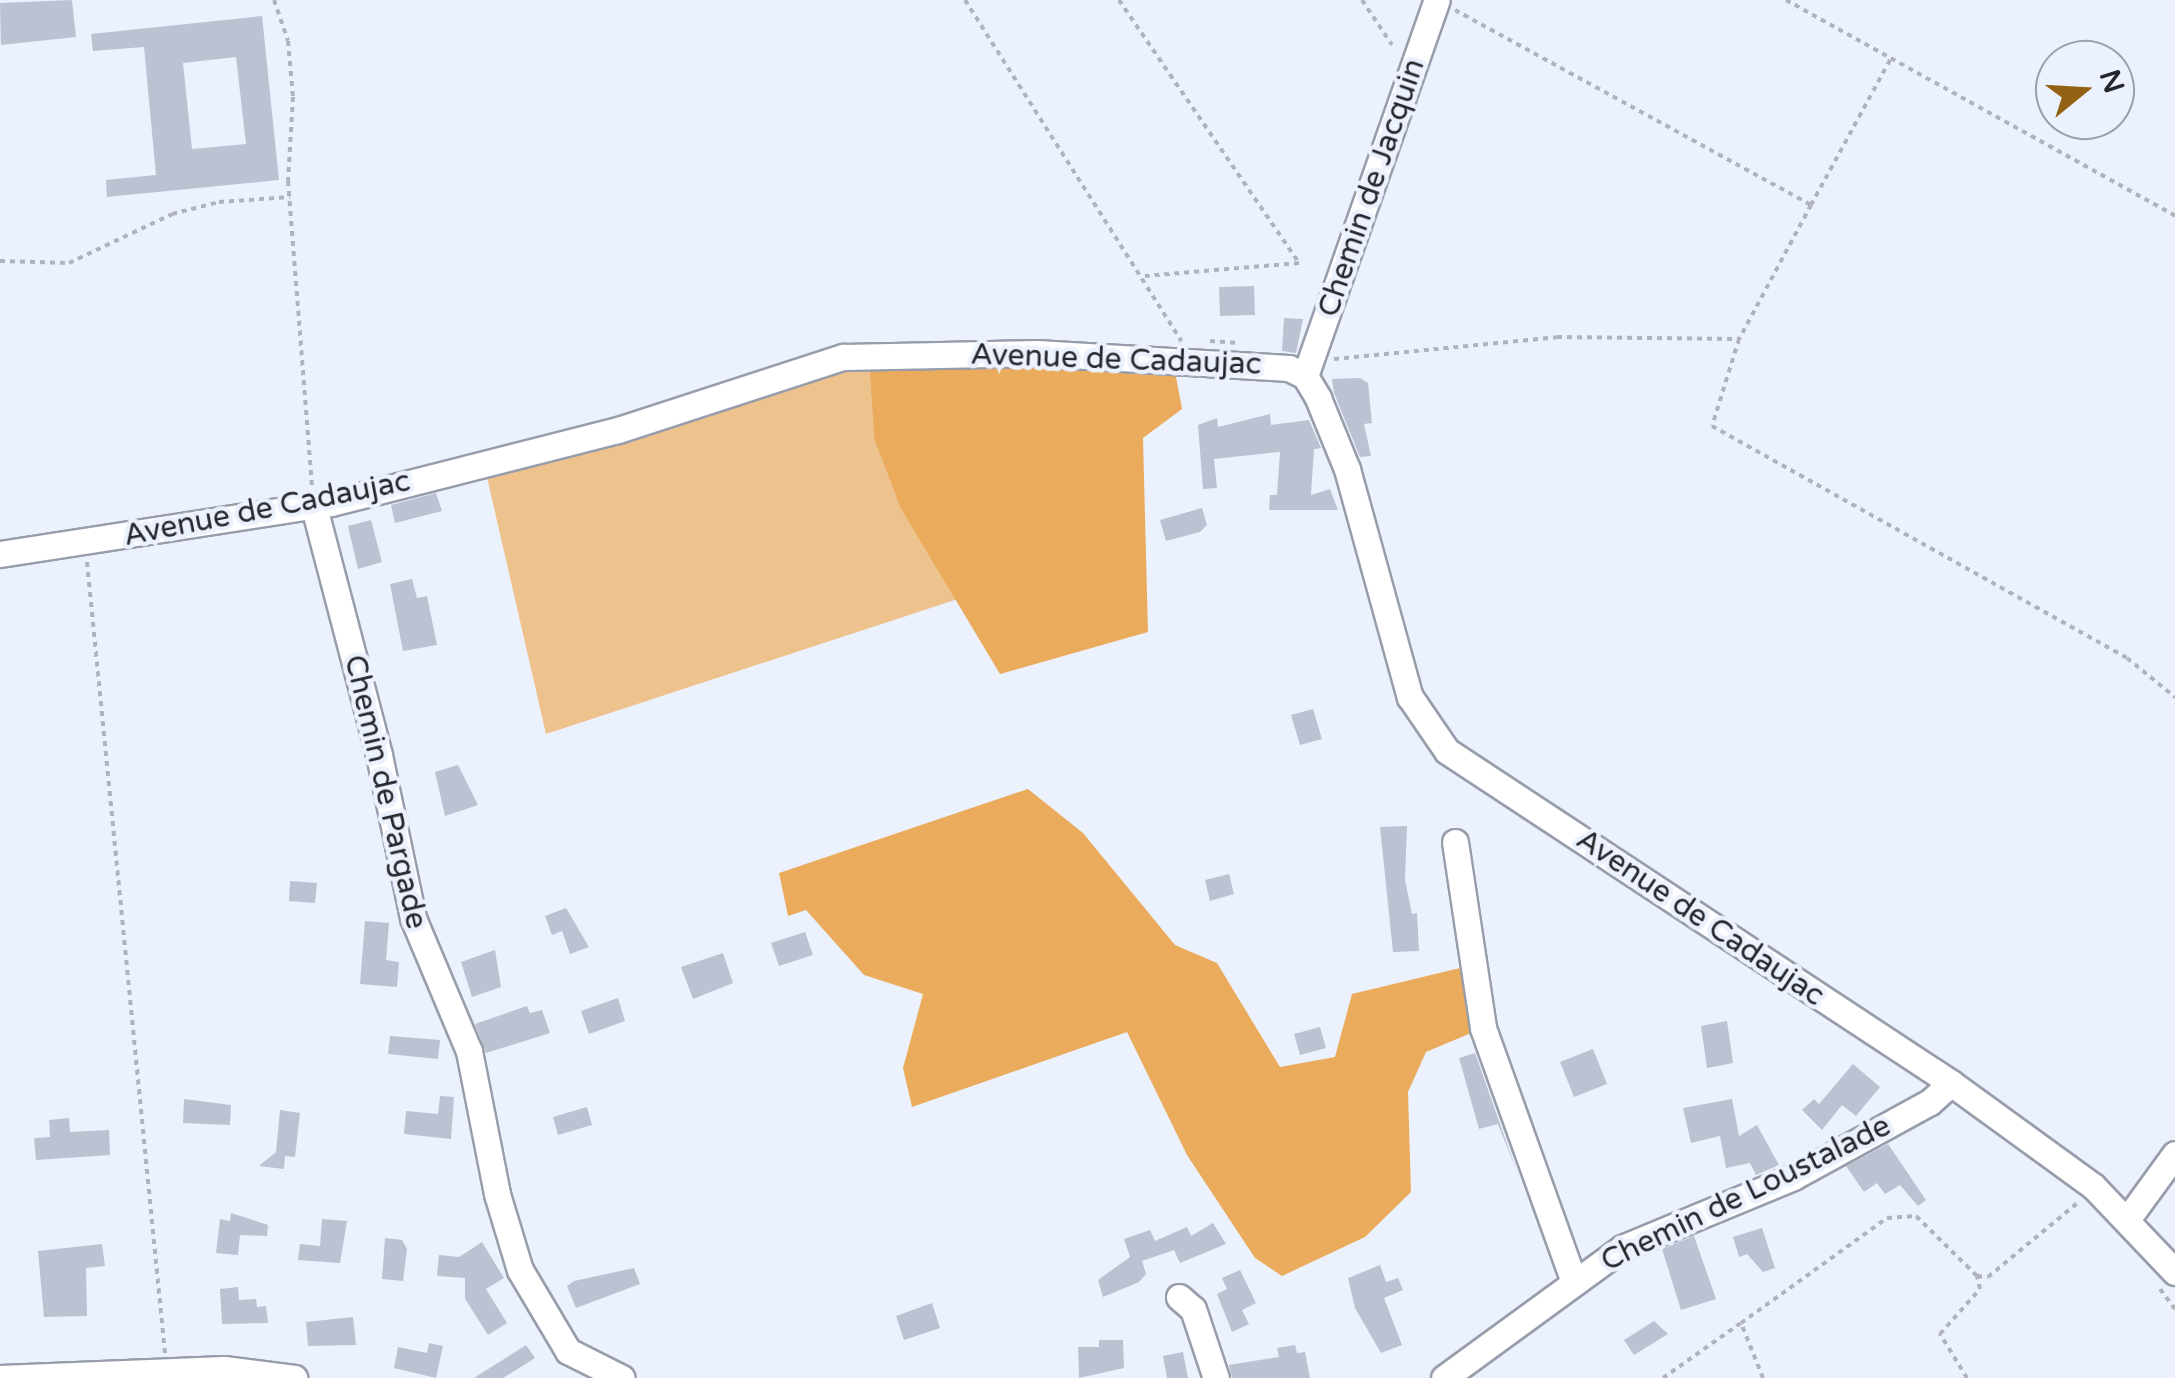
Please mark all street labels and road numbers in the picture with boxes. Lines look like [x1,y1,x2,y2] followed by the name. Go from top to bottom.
[1311,54,1433,322] street label: Chemin de Jacquin
[970,337,1262,383] street label: Avenue de Cadaujac
[121,464,413,554] street label: Avenue de Cadaujac
[336,652,434,932] street label: Chemin de Pargade
[1569,822,1831,1014] street label: Avenue de Cadaujac
[1595,1108,1897,1280] street label: Chemin de Loustalade

